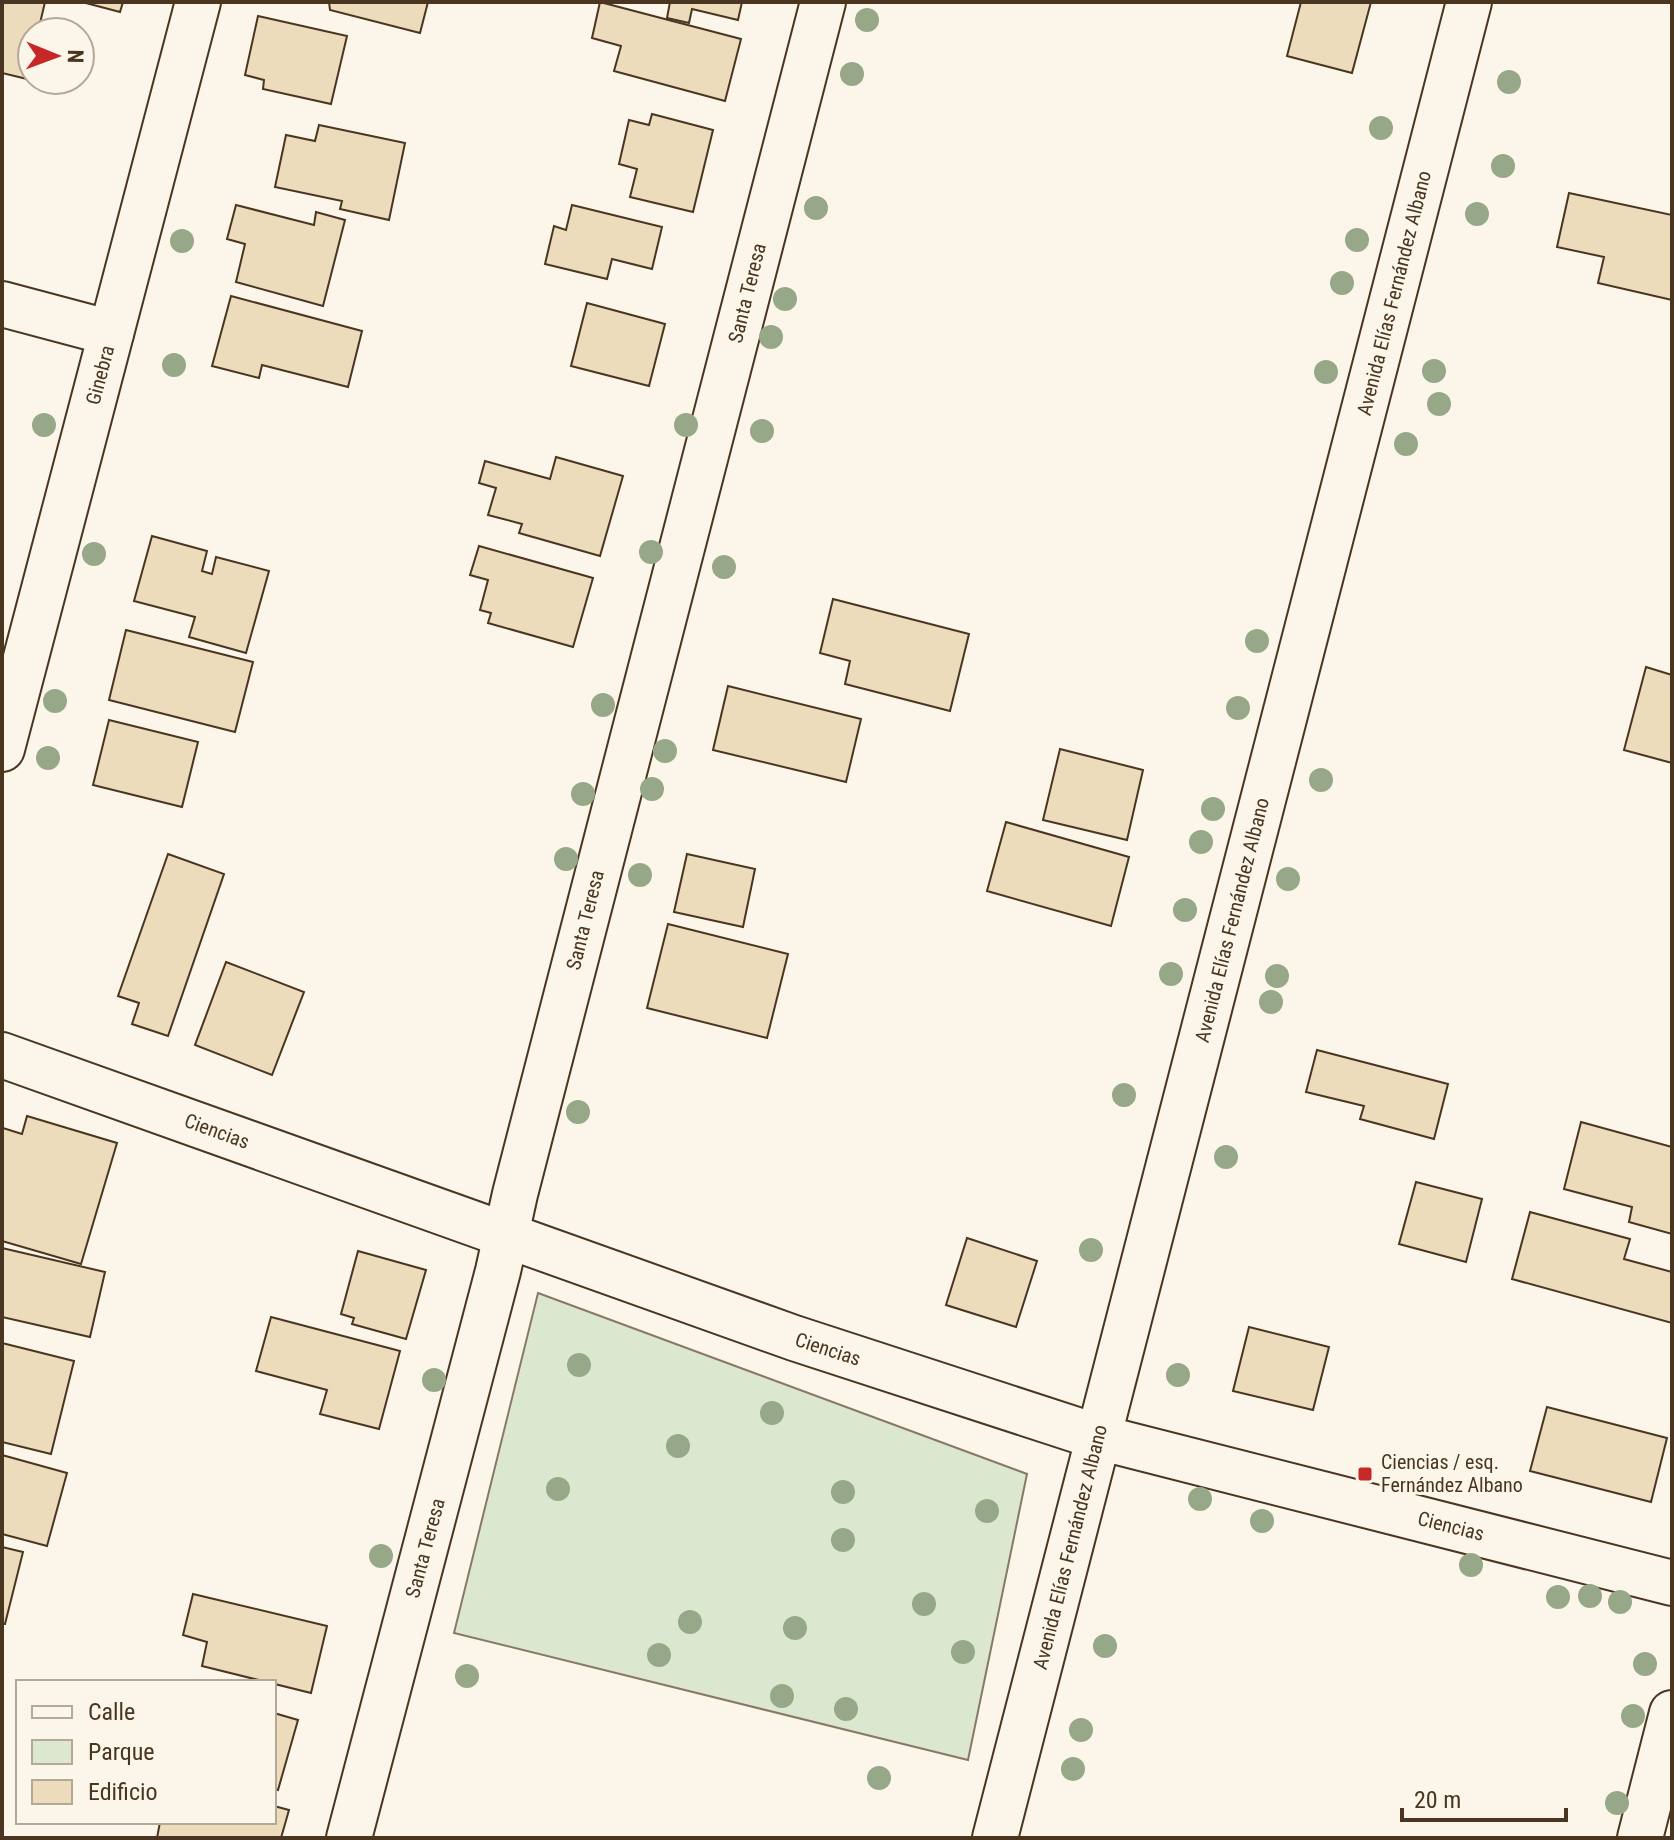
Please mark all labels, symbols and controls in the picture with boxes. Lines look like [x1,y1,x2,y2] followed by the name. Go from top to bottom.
[16,16,96,96] north arrow
[63,49,88,63] text: N
[1352,168,1436,418] street label: Avenida Elías Fernández Albano
[723,241,771,345] street label: Santa Teresa
[81,343,119,407] street label: Ginebra
[1190,795,1274,1045] street label: Avenida Elías Fernández Albano
[561,868,609,972] street label: Santa Teresa
[181,1108,253,1154] street label: Ciencias
[792,1327,864,1371] street label: Ciencias
[1028,1422,1112,1672] street label: Avenida Elías Fernández Albano
[1381,1450,1523,1497] place label: Ciencias / esq. Fernández Albano
[1356,1465,1374,1483] marker: Ciencias / esq. Fernández Albano
[400,1496,450,1600] street label: Santa Teresa
[1415,1506,1487,1546] street label: Ciencias
[16,1680,276,1824] legend
[88,1698,135,1726] text: Calle
[88,1738,155,1766] text: Parque
[1402,1772,1566,1822] scale bar
[88,1778,158,1806] text: Edificio
[1414,1786,1461,1814] text: 20 m

